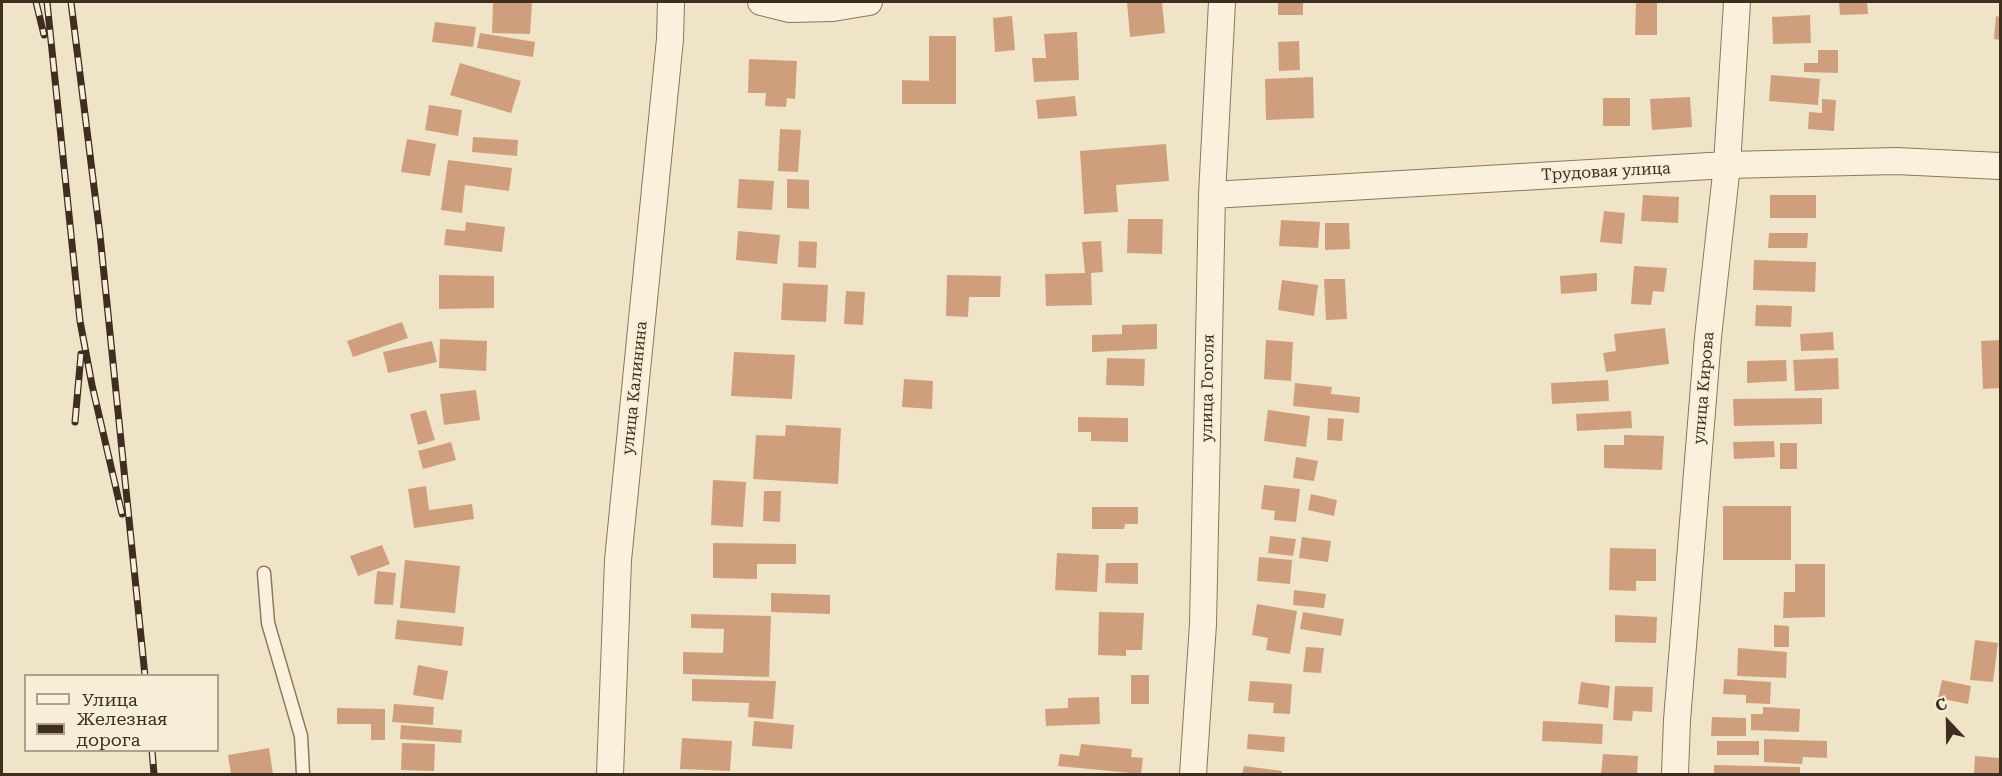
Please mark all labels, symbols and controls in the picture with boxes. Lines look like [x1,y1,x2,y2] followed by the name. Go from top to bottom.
[1541,159,1671,185] street label: Трудовая улица
[618,320,652,456] street label: улица Калинина
[1690,331,1718,445] street label: улица Кирова
[1197,334,1219,442] street label: улица Гоголя
[24,674,219,752] legend
[82,689,138,710] text: Улица
[1918,692,1978,752] north arrow
[1932,694,1950,716] text: С
[77,708,167,750] text: Железная дорога

